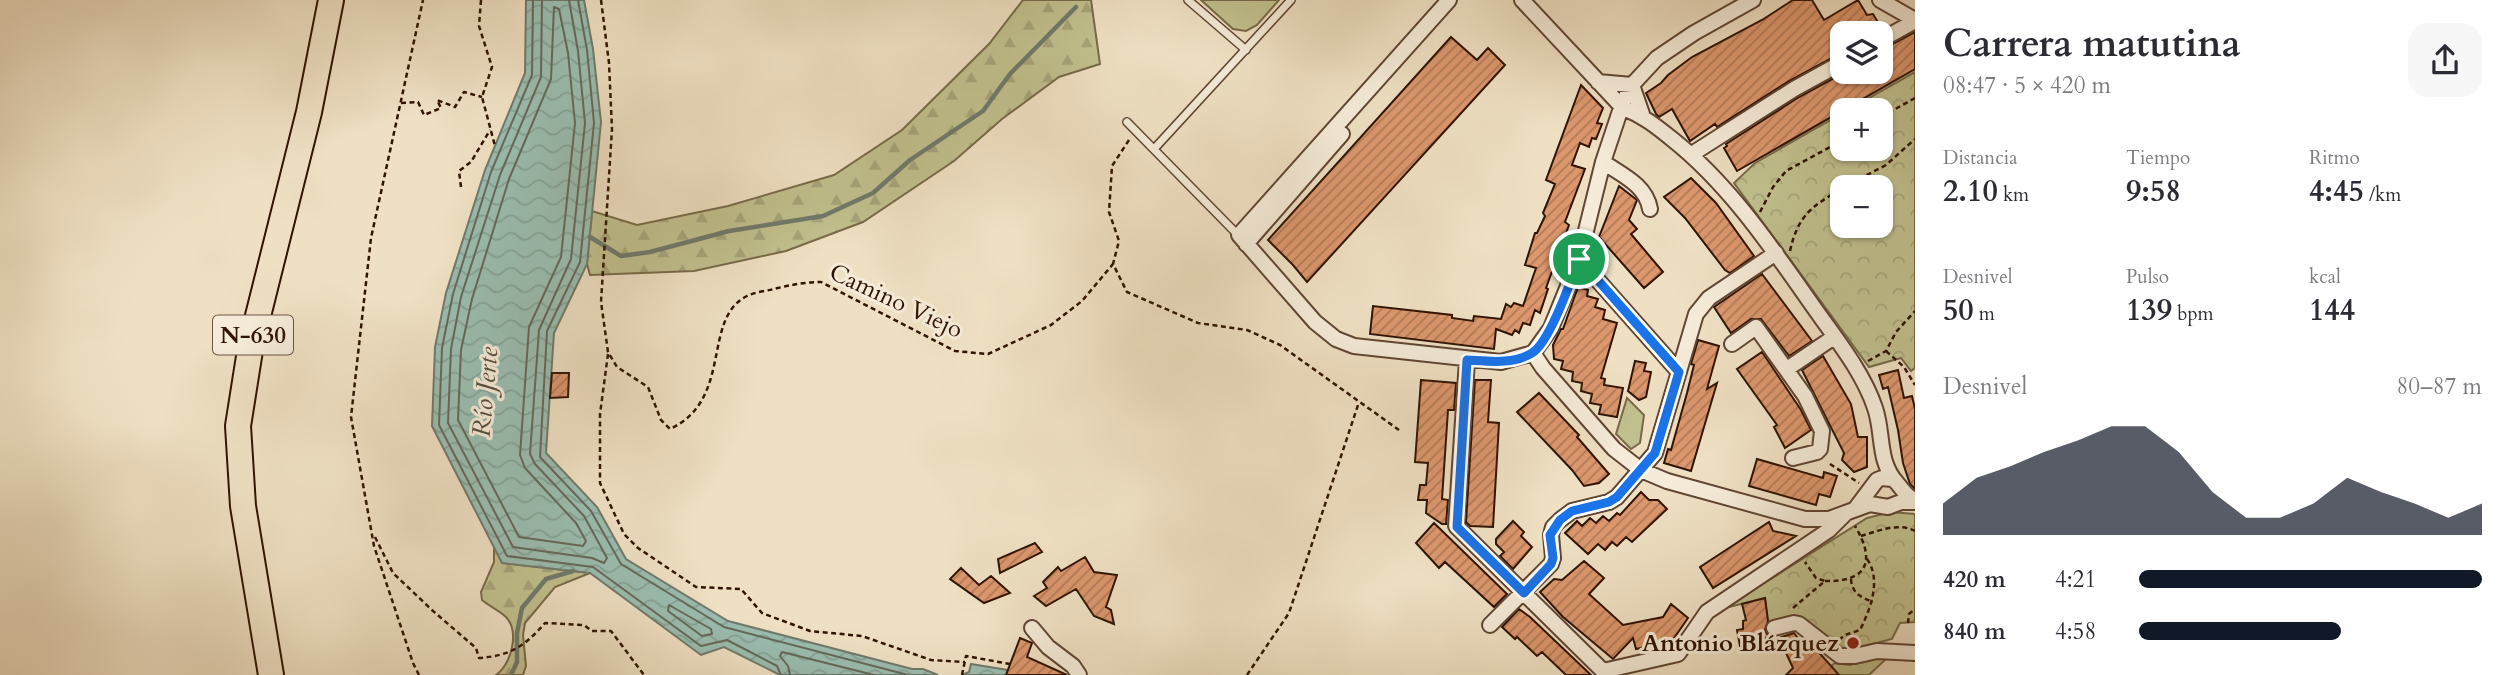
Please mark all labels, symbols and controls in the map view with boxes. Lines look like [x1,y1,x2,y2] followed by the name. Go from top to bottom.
[1943,18,2241,70] text: Carrera matutina
[1830,21,1893,238] map controls
[1830,21,1893,84] button: layers
[2408,23,2482,97] button: share
[1943,70,2111,101] text: 08:47 · 5 × 420 m
[1830,98,1893,161] button: +
[1943,145,2017,171] text: Distancia
[2126,145,2190,171] text: Tiempo
[2309,145,2360,171] text: Ritmo
[1943,171,1998,212] text: 2.10
[2126,171,2181,212] text: 9:58
[2309,171,2364,212] text: 4:45
[1830,175,1893,238] button: −
[1998,182,2029,208] text: km
[2364,182,2401,208] text: /km
[1549,229,1609,289] pin
[1560,240,1598,278] icon: arrive
[824,256,968,346] street label: Camino Viejo
[1943,264,2013,290] text: Desnivel
[2126,264,2169,290] text: Pulso
[2309,264,2341,290] text: kcal
[1943,290,1974,331] text: 50
[2126,290,2172,331] text: 139
[2309,290,2355,331] text: 144
[1974,301,1995,327] text: m
[2172,301,2214,327] text: bpm
[213,316,293,354] road number: N-630
[464,345,506,438] water label: Río Jerte
[1943,371,2027,402] text: Desnivel
[2397,371,2482,402] text: 80–87 m
[1943,564,2006,595] text: 420 m
[2055,564,2096,595] text: 4:21
[1943,616,2006,647] text: 840 m
[2055,616,2096,647] text: 4:58
[1642,627,1839,660] place label: Antonio Blázquez
[1845,635,1861,651] marker: Antonio Blázquez

